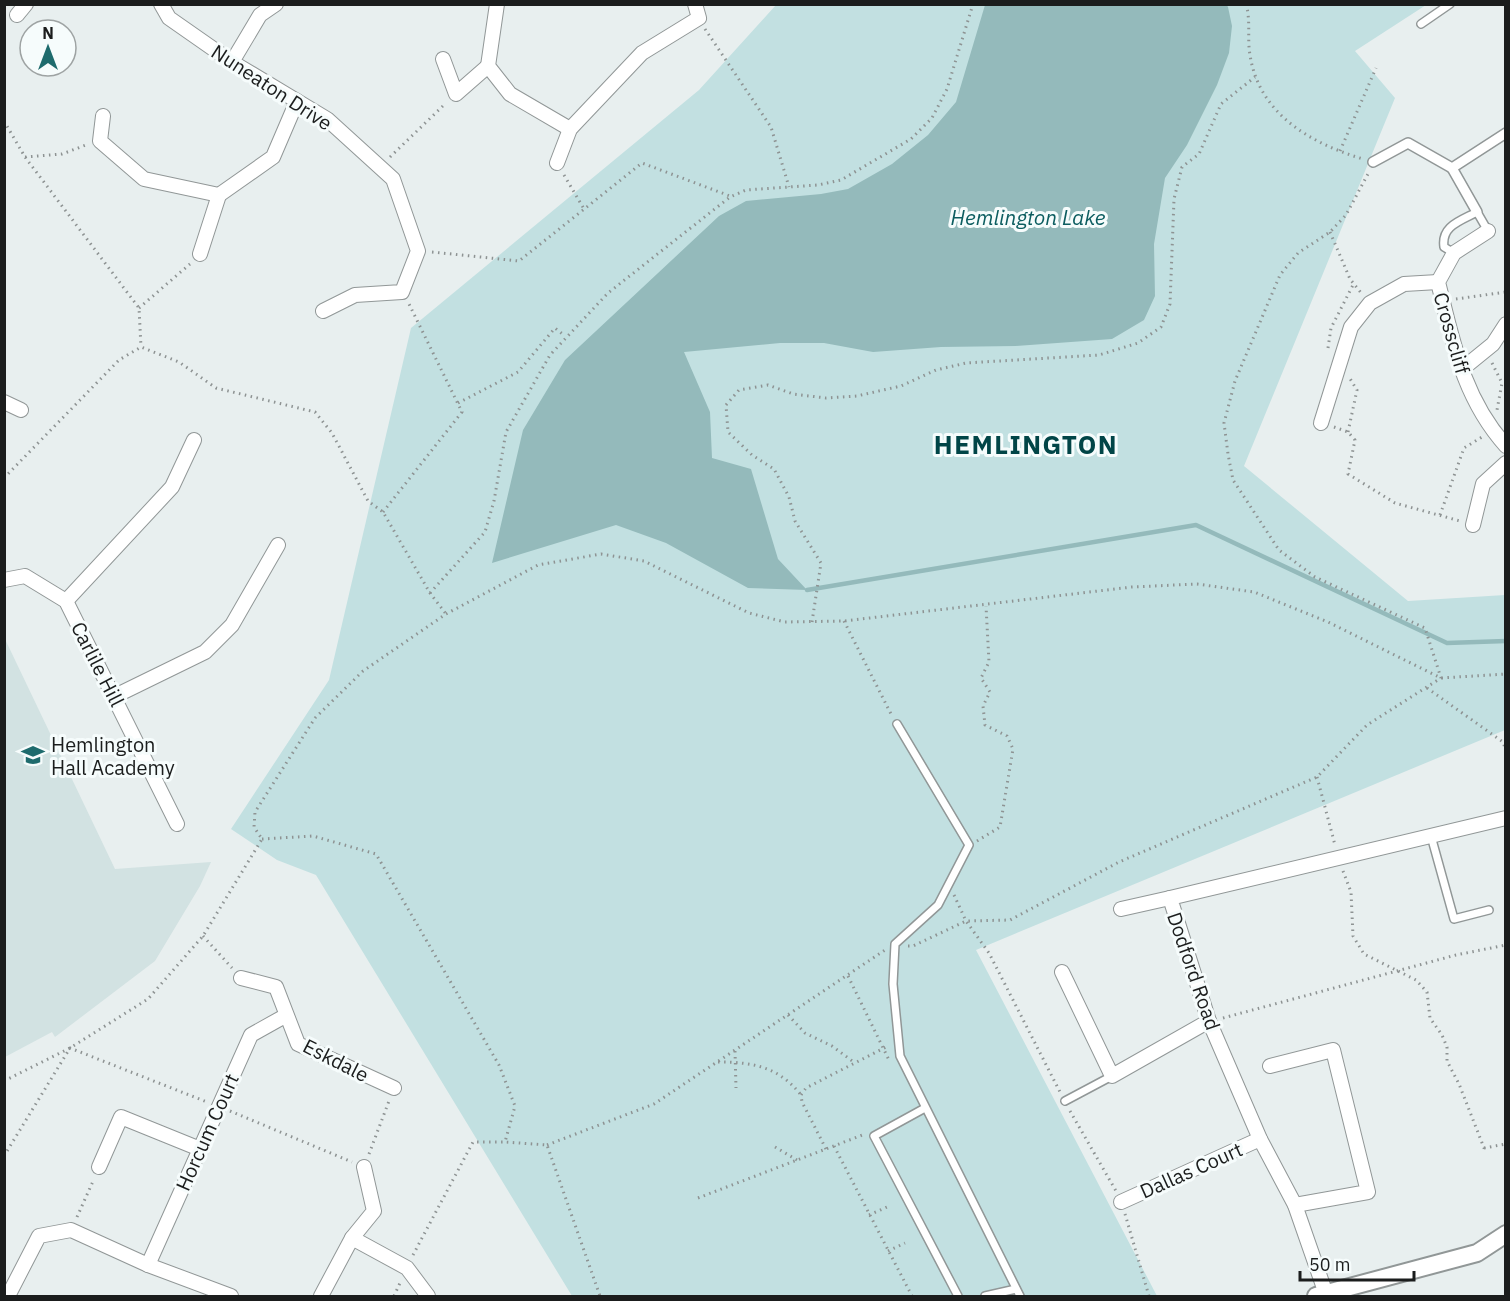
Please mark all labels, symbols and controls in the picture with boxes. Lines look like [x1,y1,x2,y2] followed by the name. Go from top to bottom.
[18,18,78,78] north arrow
[42,23,54,43] text: N
[206,38,338,136] street label: Nuneaton Drive
[951,203,1106,231] water label: Hemlington Lake
[1427,289,1477,377] street label: Crosscliff
[934,427,1118,461] district label: HEMLINGTON
[65,617,131,711] street label: Carlile Hill
[51,731,175,781] place label: Hemlington Hall Academy
[20,742,46,768] school or university icon: Hemlington Hall Academy
[1161,908,1227,1034] street label: Dodford Road
[299,1032,373,1088] street label: Eskdale
[169,1069,245,1195] street label: Horcum Court
[1136,1135,1246,1205] street label: Dallas Court
[1300,1244,1414,1282] scale bar
[1309,1253,1351,1276] text: 50 m

